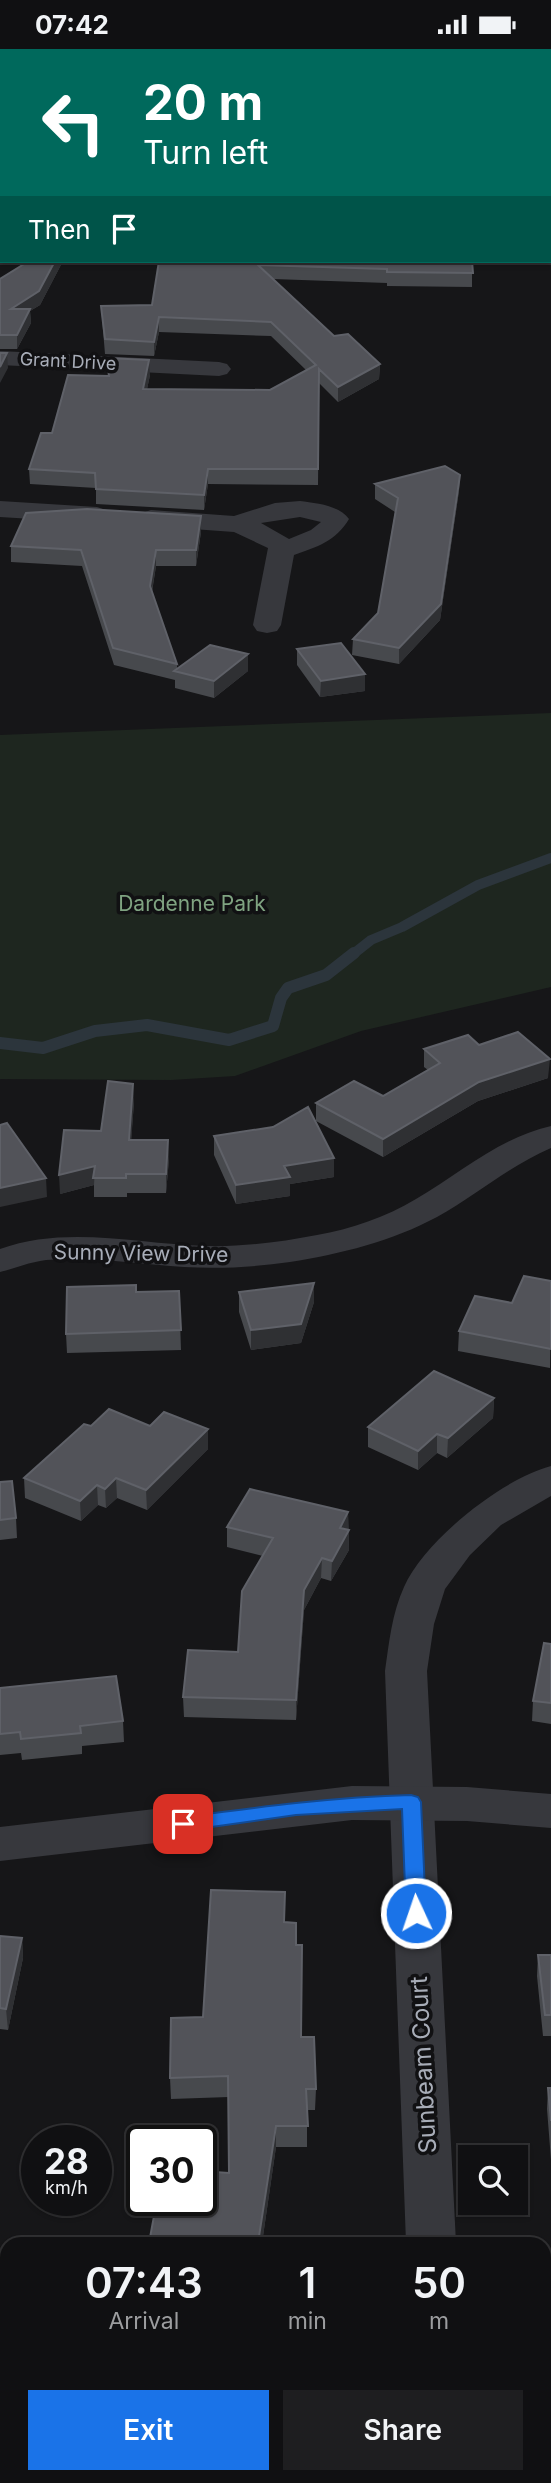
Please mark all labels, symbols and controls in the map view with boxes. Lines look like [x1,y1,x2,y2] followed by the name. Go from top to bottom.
[35,9,109,40] text: 07:42
[143,73,263,132] text: 20 m
[28,77,119,168] icon: left
[143,133,268,172] text: Turn left
[105,210,143,248] icon: arrive
[28,214,91,245] text: Then
[19,348,117,374] street label: Grant Drive
[118,891,266,916] park label: Dardenne Park
[53,1239,229,1267] street label: Sunny View Drive
[153,1794,213,1854] pin
[164,1805,202,1843] icon: arrive
[379,1876,453,1950] position arrow
[404,1976,442,2154] street label: Sunbeam Court
[126,2125,217,2216] speed limit sign: 30
[44,2140,89,2182] text: 28
[458,2145,528,2215] map controls
[458,2145,528,2215] button: search
[45,2177,88,2198] text: km/h
[85,2257,203,2308] text: 07:43
[298,2257,316,2308] text: 1
[412,2257,466,2308] text: 50
[108,2307,179,2335] text: Arrival
[288,2307,327,2335] text: min
[429,2307,449,2335] text: m
[28,2390,269,2470] button: Exit
[283,2390,523,2470] button: Share

